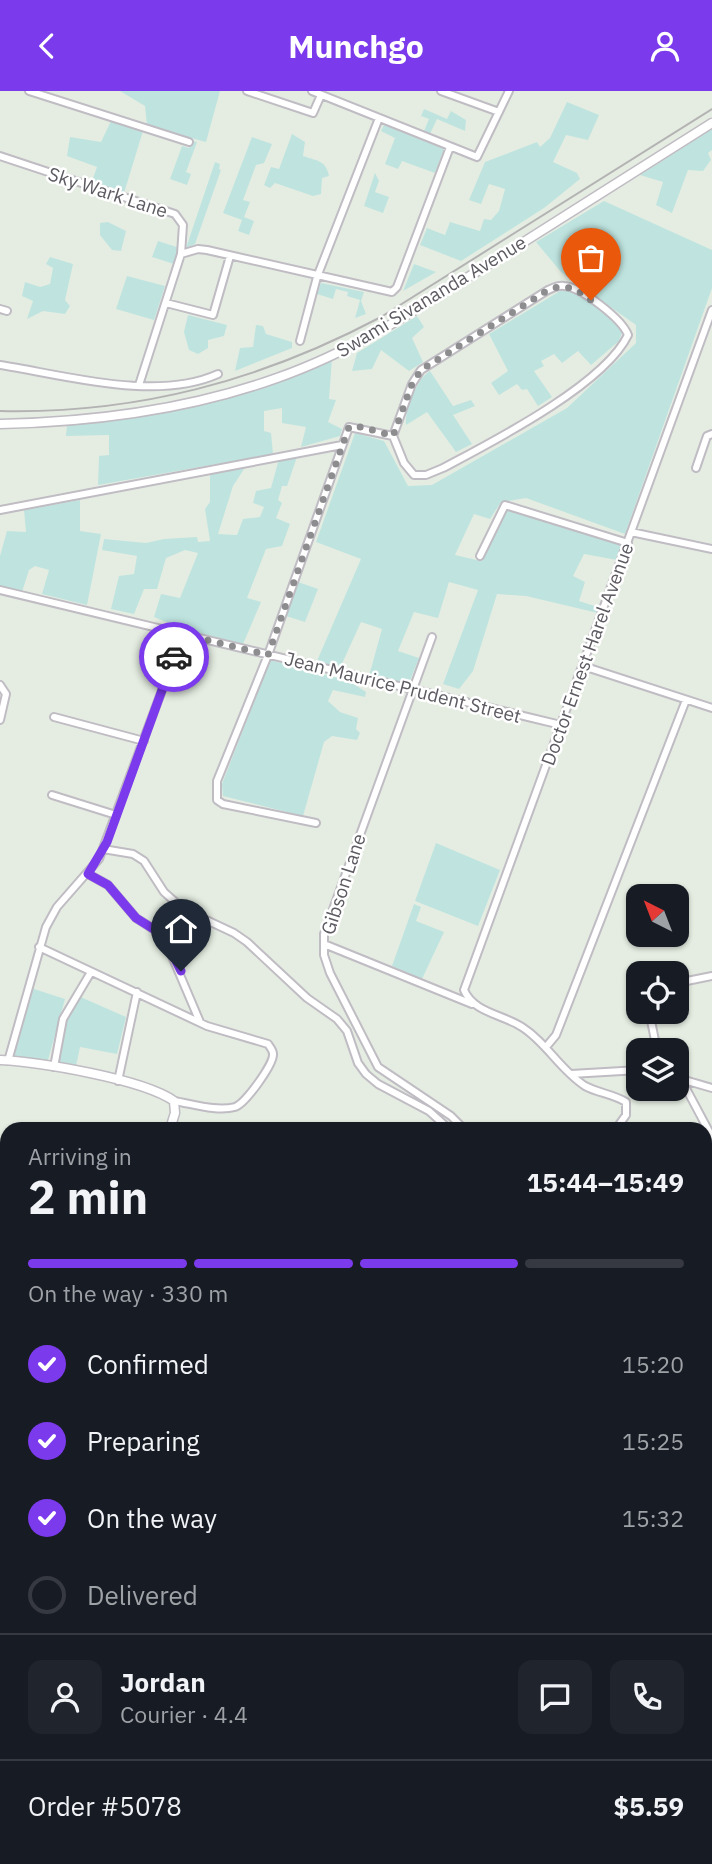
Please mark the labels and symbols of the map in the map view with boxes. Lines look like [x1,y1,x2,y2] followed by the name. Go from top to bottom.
[45,161,171,223] street label: Sky Wark Lane
[561,228,621,300] pin
[332,230,530,362] street label: Swami Sivananda Avenue
[536,539,638,769] street label: Doctor Ernest Harel Avenue
[139,622,209,692] courier
[282,646,524,728] street label: Jean Maurice Prudent Street
[315,830,371,938] street label: Gibson Lane
[626,884,690,947] north arrow
[151,899,211,971] pin

